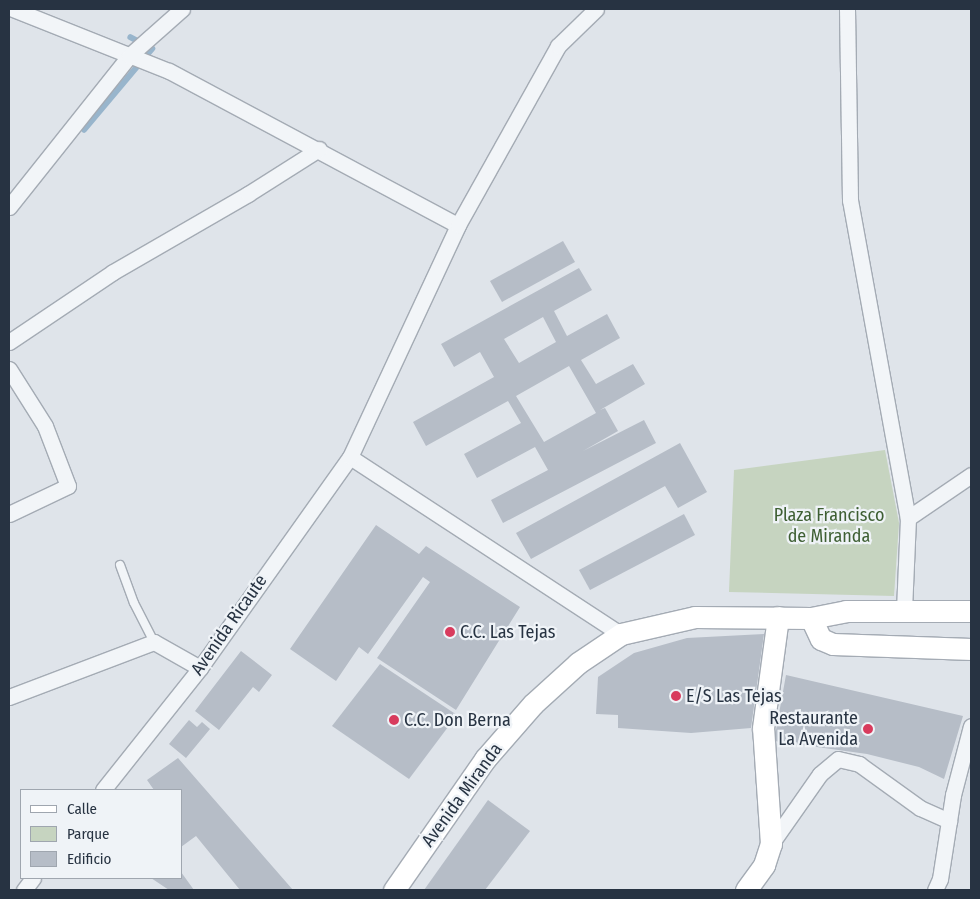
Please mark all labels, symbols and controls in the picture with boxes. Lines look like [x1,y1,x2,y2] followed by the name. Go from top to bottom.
[774,505,884,548] park label: Plaza Francisco de Miranda
[186,571,272,679] street label: Avenida Ricaute
[460,621,555,643] place label: C.C. Las Tejas
[444,626,456,638] marker: C.C. Las Tejas
[686,685,782,707] place label: E/S Las Tejas
[670,690,682,702] marker: E/S Las Tejas
[769,708,858,751] place label: Restaurante La Avenida
[404,709,511,731] place label: C.C. Don Berna
[388,714,400,726] marker: C.C. Don Berna
[862,723,874,735] marker: Restaurante La Avenida
[417,739,507,851] street label: Avenida Miranda
[20,789,182,879] legend
[67,800,97,818] text: Calle
[67,825,110,843] text: Parque
[67,850,112,868] text: Edificio

